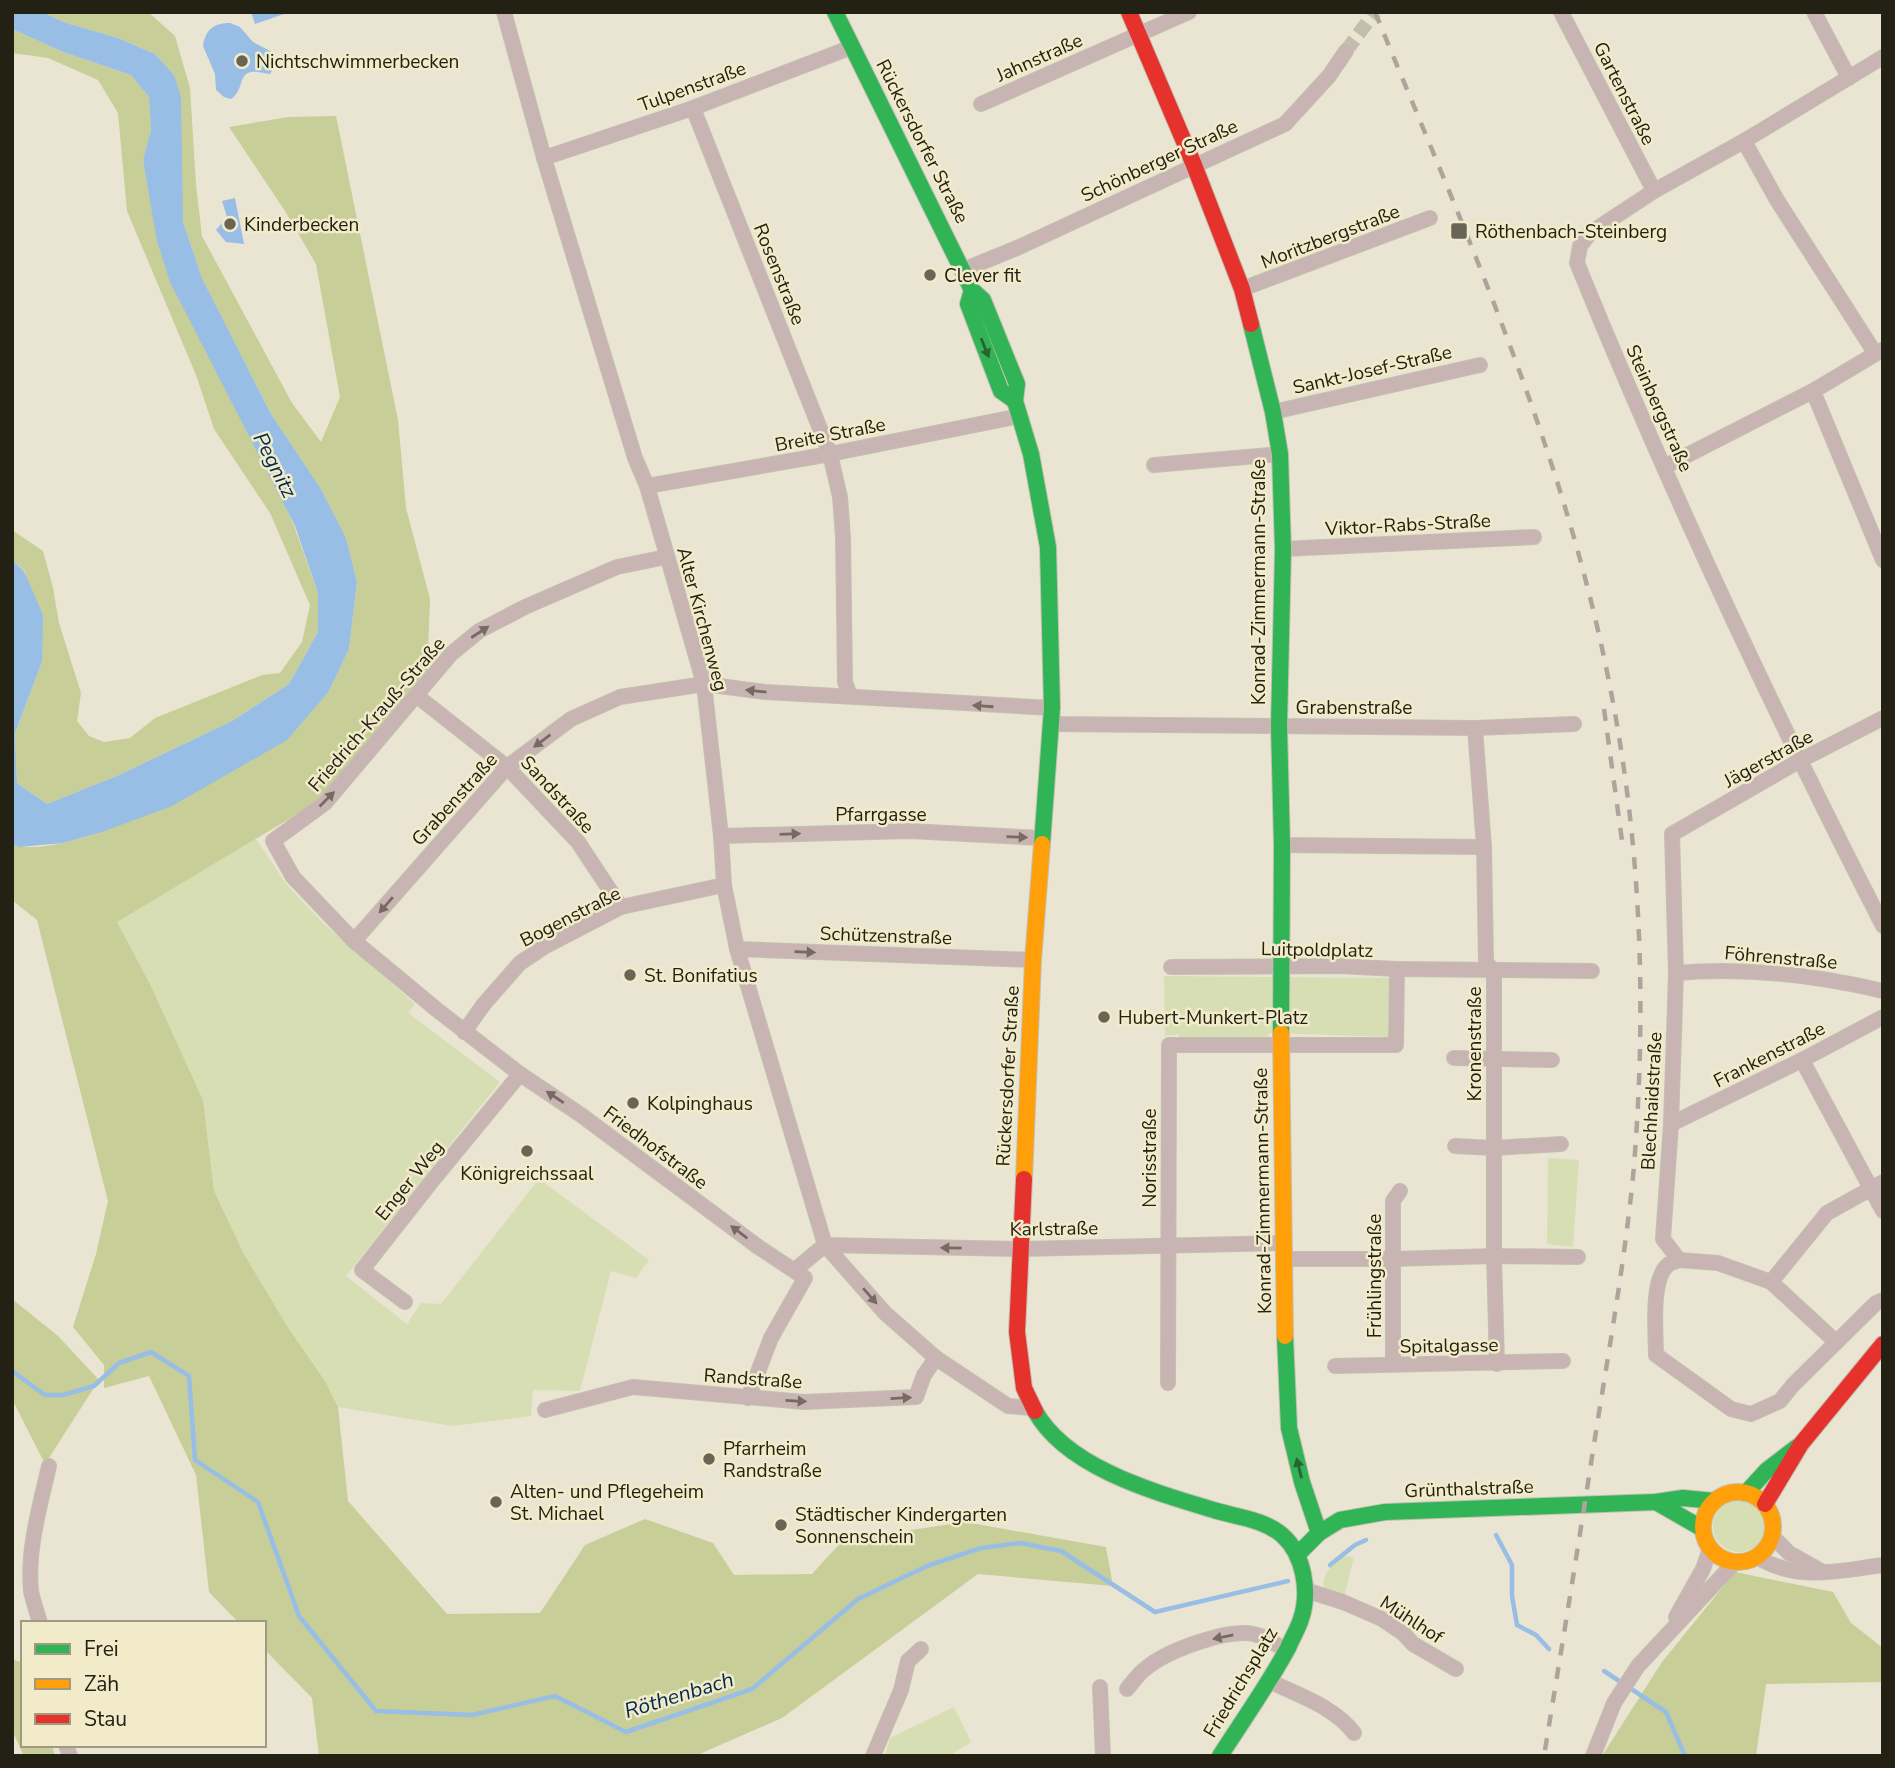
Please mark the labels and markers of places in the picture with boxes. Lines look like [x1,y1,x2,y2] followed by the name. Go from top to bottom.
[256,49,459,75] place label: Nichtschwimmerbecken
[234,53,250,69] marker: Nichtschwimmerbecken
[244,212,359,238] place label: Kinderbecken
[222,216,238,232] marker: Kinderbecken
[1475,219,1667,245] place label: Röthenbach-Steinberg
[1449,221,1469,241] marker: Röthenbach-Steinberg
[944,263,1021,289] place label: Clever fit
[922,267,938,283] marker: Clever fit
[644,963,758,989] place label: St. Bonifatius
[622,967,638,983] marker: St. Bonifatius
[1118,1005,1308,1031] place label: Hubert-Munkert-Platz
[1096,1009,1112,1025] marker: Hubert-Munkert-Platz
[647,1091,753,1117] place label: Kolpinghaus
[625,1095,641,1111] marker: Kolpinghaus
[519,1143,535,1159] marker: Königreichssaal
[460,1161,594,1187] place label: Königreichssaal
[723,1436,822,1484] place label: Pfarrheim Randstraße
[701,1451,717,1467] marker: Pfarrheim Randstraße
[510,1479,704,1527] place label: Alten- und Pflegeheim St. Michael
[488,1494,504,1510] marker: Alten- und Pflegeheim St. Michael
[795,1502,1007,1550] place label: Städtischer Kindergarten Sonnenschein
[773,1517,789,1533] marker: Städtischer Kindergarten Sonnenschein

